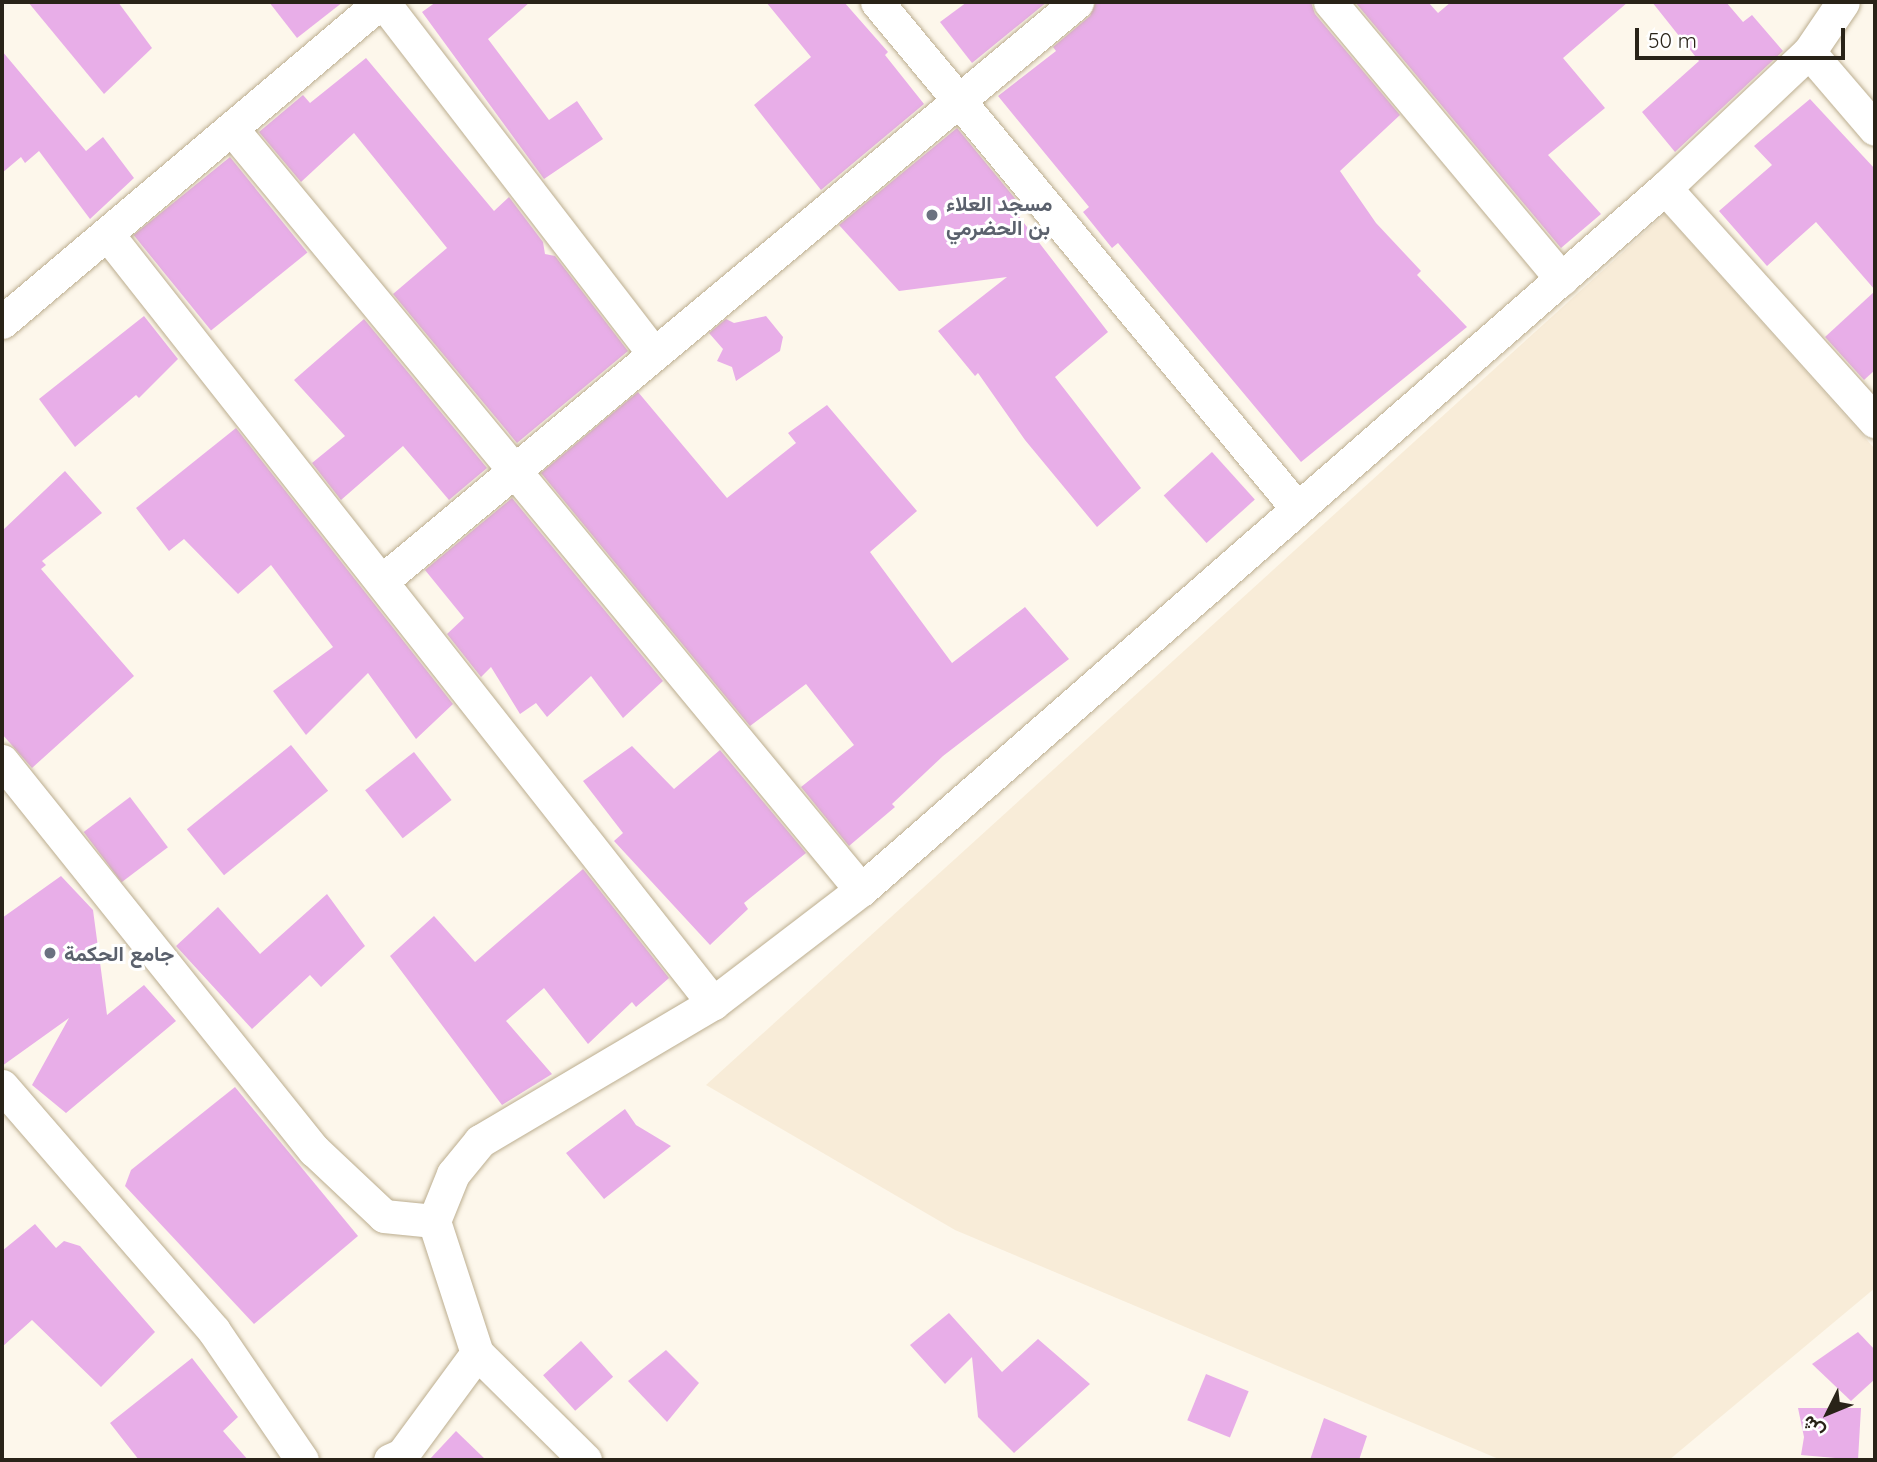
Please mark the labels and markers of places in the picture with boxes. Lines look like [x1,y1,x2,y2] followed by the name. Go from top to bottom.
[946,190,1052,240] place label: مسجد العلاء بن الحضرمي
[924,207,940,223] marker: مسجد العلاء بن الحضرمي
[64,940,174,966] place label: جامع الحكمة
[42,945,58,961] marker: جامع الحكمة

